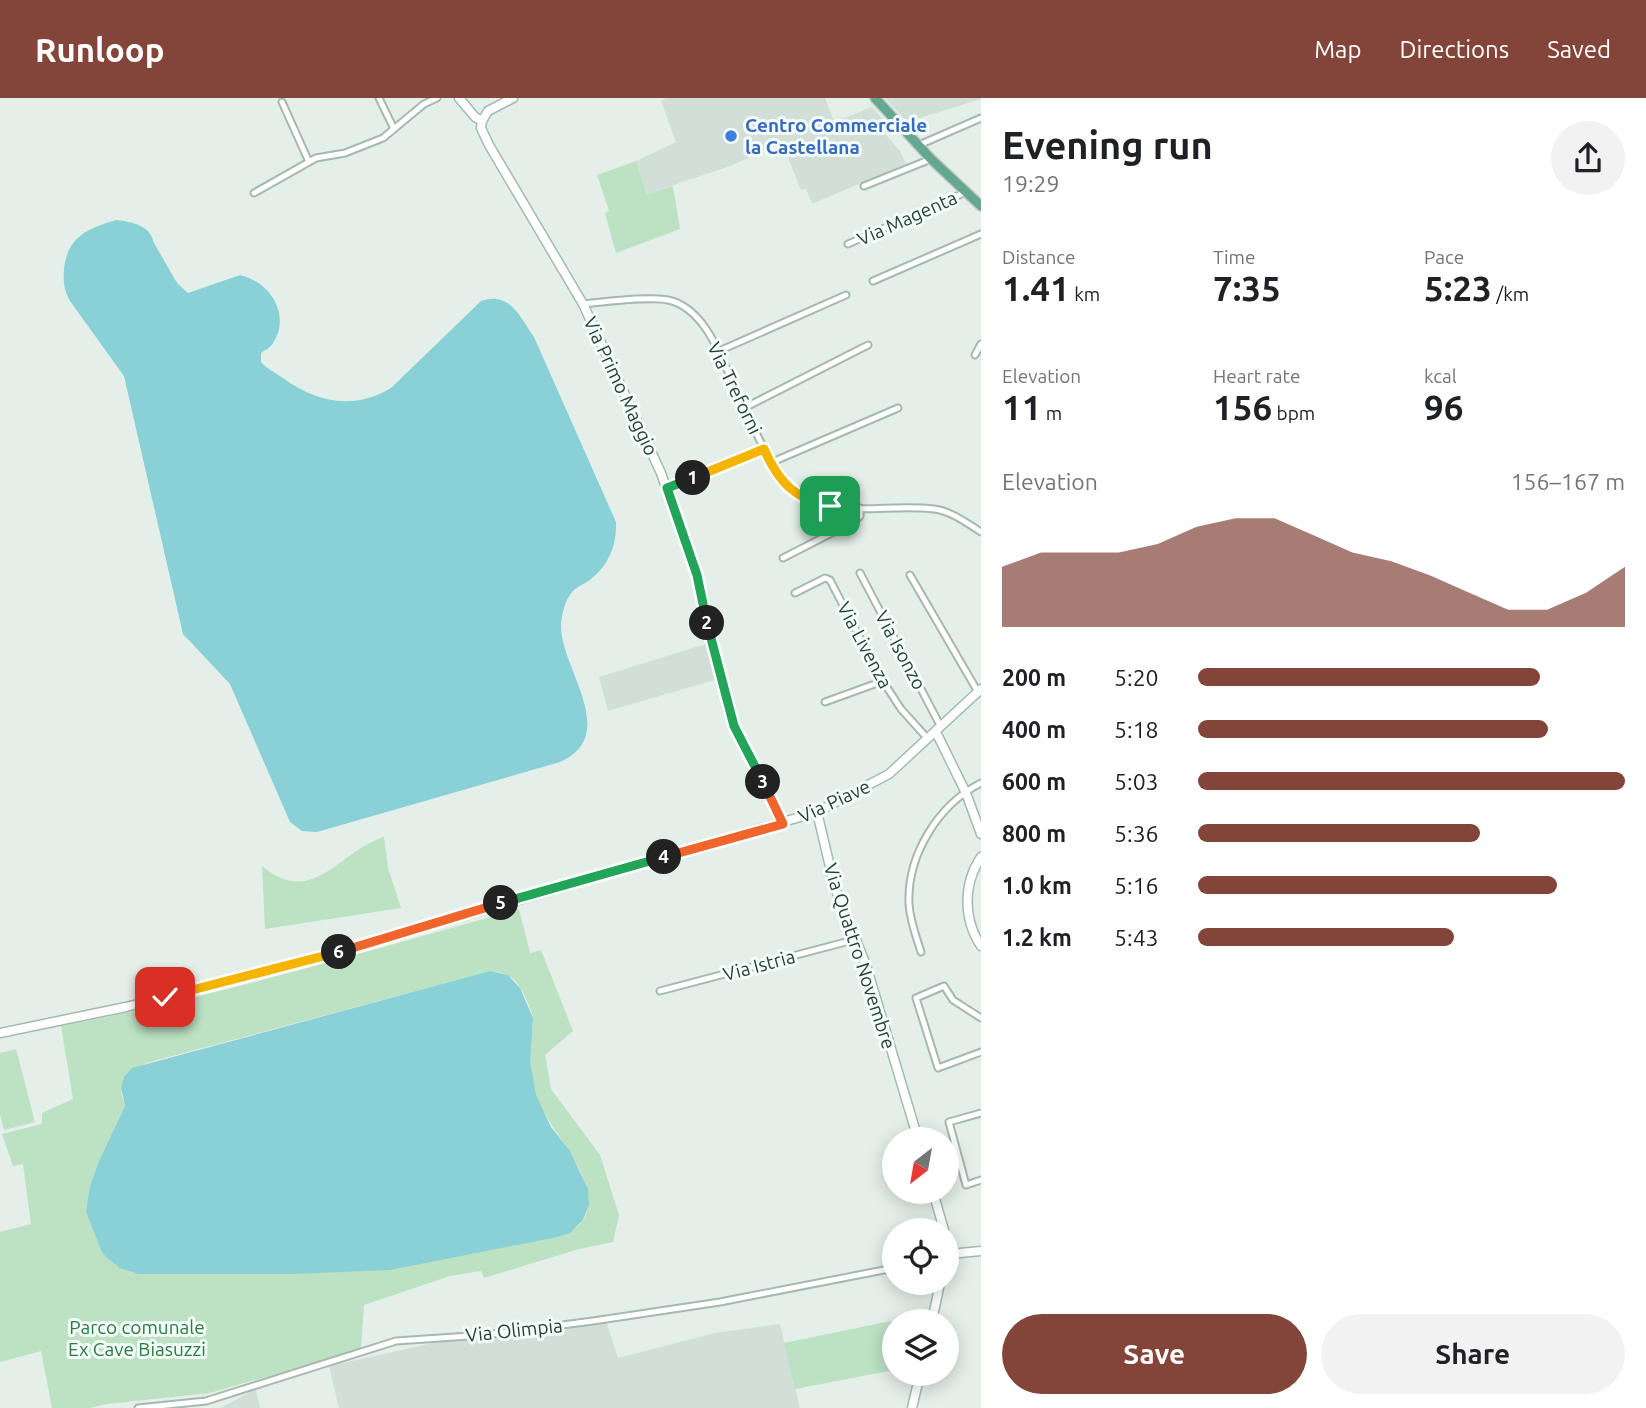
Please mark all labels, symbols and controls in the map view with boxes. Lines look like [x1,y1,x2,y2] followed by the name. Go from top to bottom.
[35,31,165,68] text: Runloop
[1314,36,1361,63] text: Map
[1399,36,1509,63] text: Directions
[1547,36,1611,63] text: Saved
[745,114,927,158] place label: Centro Commerciale la Castellana
[1551,121,1625,195] button: share
[1002,124,1213,166] text: Evening run
[723,128,739,144] marker: Centro Commerciale la Castellana
[1002,171,1060,196] text: 19:29
[854,186,960,250] street label: Via Magenta
[1002,246,1076,268] text: Distance
[1213,246,1255,268] text: Time
[1424,246,1464,268] text: Pace
[1002,268,1070,308] text: 1.41
[1213,268,1281,308] text: 7:35
[1424,268,1492,308] text: 5:23
[1070,283,1100,305] text: km
[1492,283,1529,305] text: /km
[579,313,663,459] street label: Via Primo Maggio
[703,338,767,438] street label: Via Treforni
[1002,365,1081,387] text: Elevation
[1213,365,1300,387] text: Heart rate
[1424,365,1457,387] text: kcal
[1002,387,1041,427] text: 11
[1213,387,1272,427] text: 156
[1424,387,1463,427] text: 96
[1041,402,1062,424] text: m
[1272,402,1315,424] text: bpm
[676,460,710,496] pin: 1
[687,466,698,488] text: 1
[1002,469,1098,494] text: Elevation
[1511,469,1625,494] text: 156–167 m
[800,476,860,536] pin
[811,487,849,525] icon: arrive
[833,598,897,692] street label: Via Livenza
[690,606,724,640] pin: 2
[871,607,931,693] street label: Via Isonzo
[701,611,712,633] text: 2
[1002,665,1066,690] text: 200 m
[1114,665,1159,690] text: 5:20
[1002,717,1066,742] text: 400 m
[1114,717,1159,742] text: 5:18
[746,764,780,800] pin: 3
[1002,769,1066,794] text: 600 m
[1114,769,1159,794] text: 5:03
[757,770,768,792] text: 3
[795,775,873,827] street label: Via Piave
[1002,821,1066,846] text: 800 m
[1114,821,1159,846] text: 5:36
[646,840,682,874] pin: 4
[658,845,669,867] text: 4
[820,860,900,1052] street label: Via Quattro Novembre
[1002,873,1072,898] text: 1.0 km
[1114,873,1159,898] text: 5:16
[484,886,518,920] pin: 5
[495,891,506,913] text: 5
[1002,925,1072,950] text: 1.2 km
[1114,925,1159,950] text: 5:43
[322,934,356,970] pin: 6
[333,940,344,962] text: 6
[721,945,797,985] street label: Via Istria
[135,967,195,1027] pin
[146,978,184,1016] icon: check
[882,1127,959,1204] north arrow
[882,1127,959,1386] map controls
[882,1218,959,1295] button: locate
[882,1309,959,1386] button: layers
[464,1314,564,1346] street label: Via Olimpia
[1002,1314,1307,1394] button: Save
[1321,1314,1625,1394] button: Share
[68,1316,206,1360] park label: Parco comunale Ex Cave Biasuzzi

